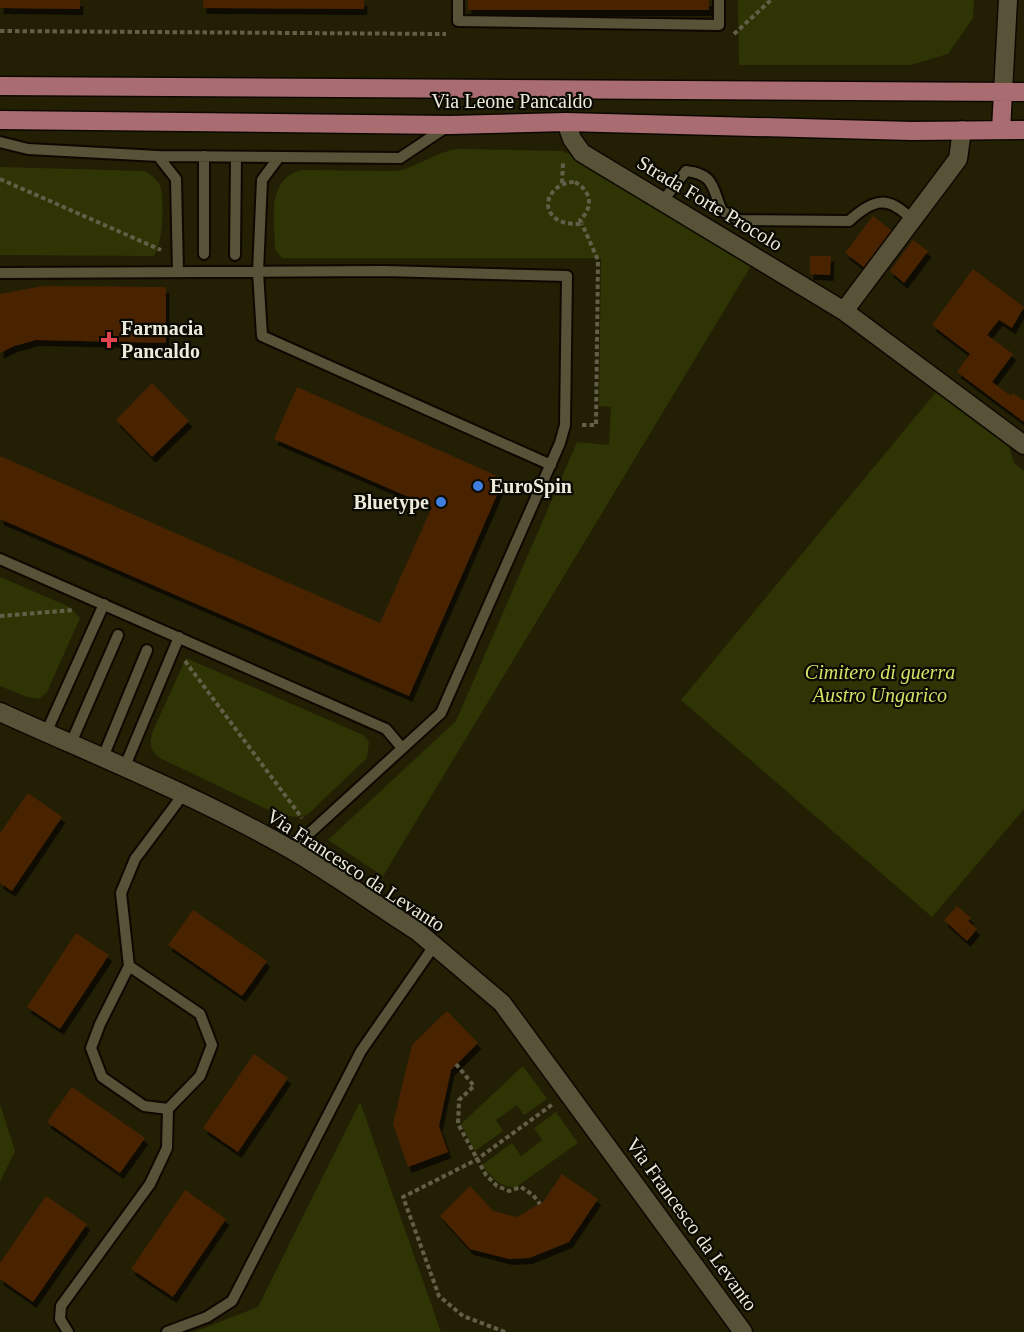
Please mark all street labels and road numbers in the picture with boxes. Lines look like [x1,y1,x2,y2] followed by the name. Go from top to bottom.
[432,90,592,112] street label: Via Leone Pancaldo
[633,151,787,255] street label: Strada Forte Procolo
[263,804,449,936] street label: Via Francesco da Levanto
[622,1133,762,1315] street label: Via Francesco da Levanto

